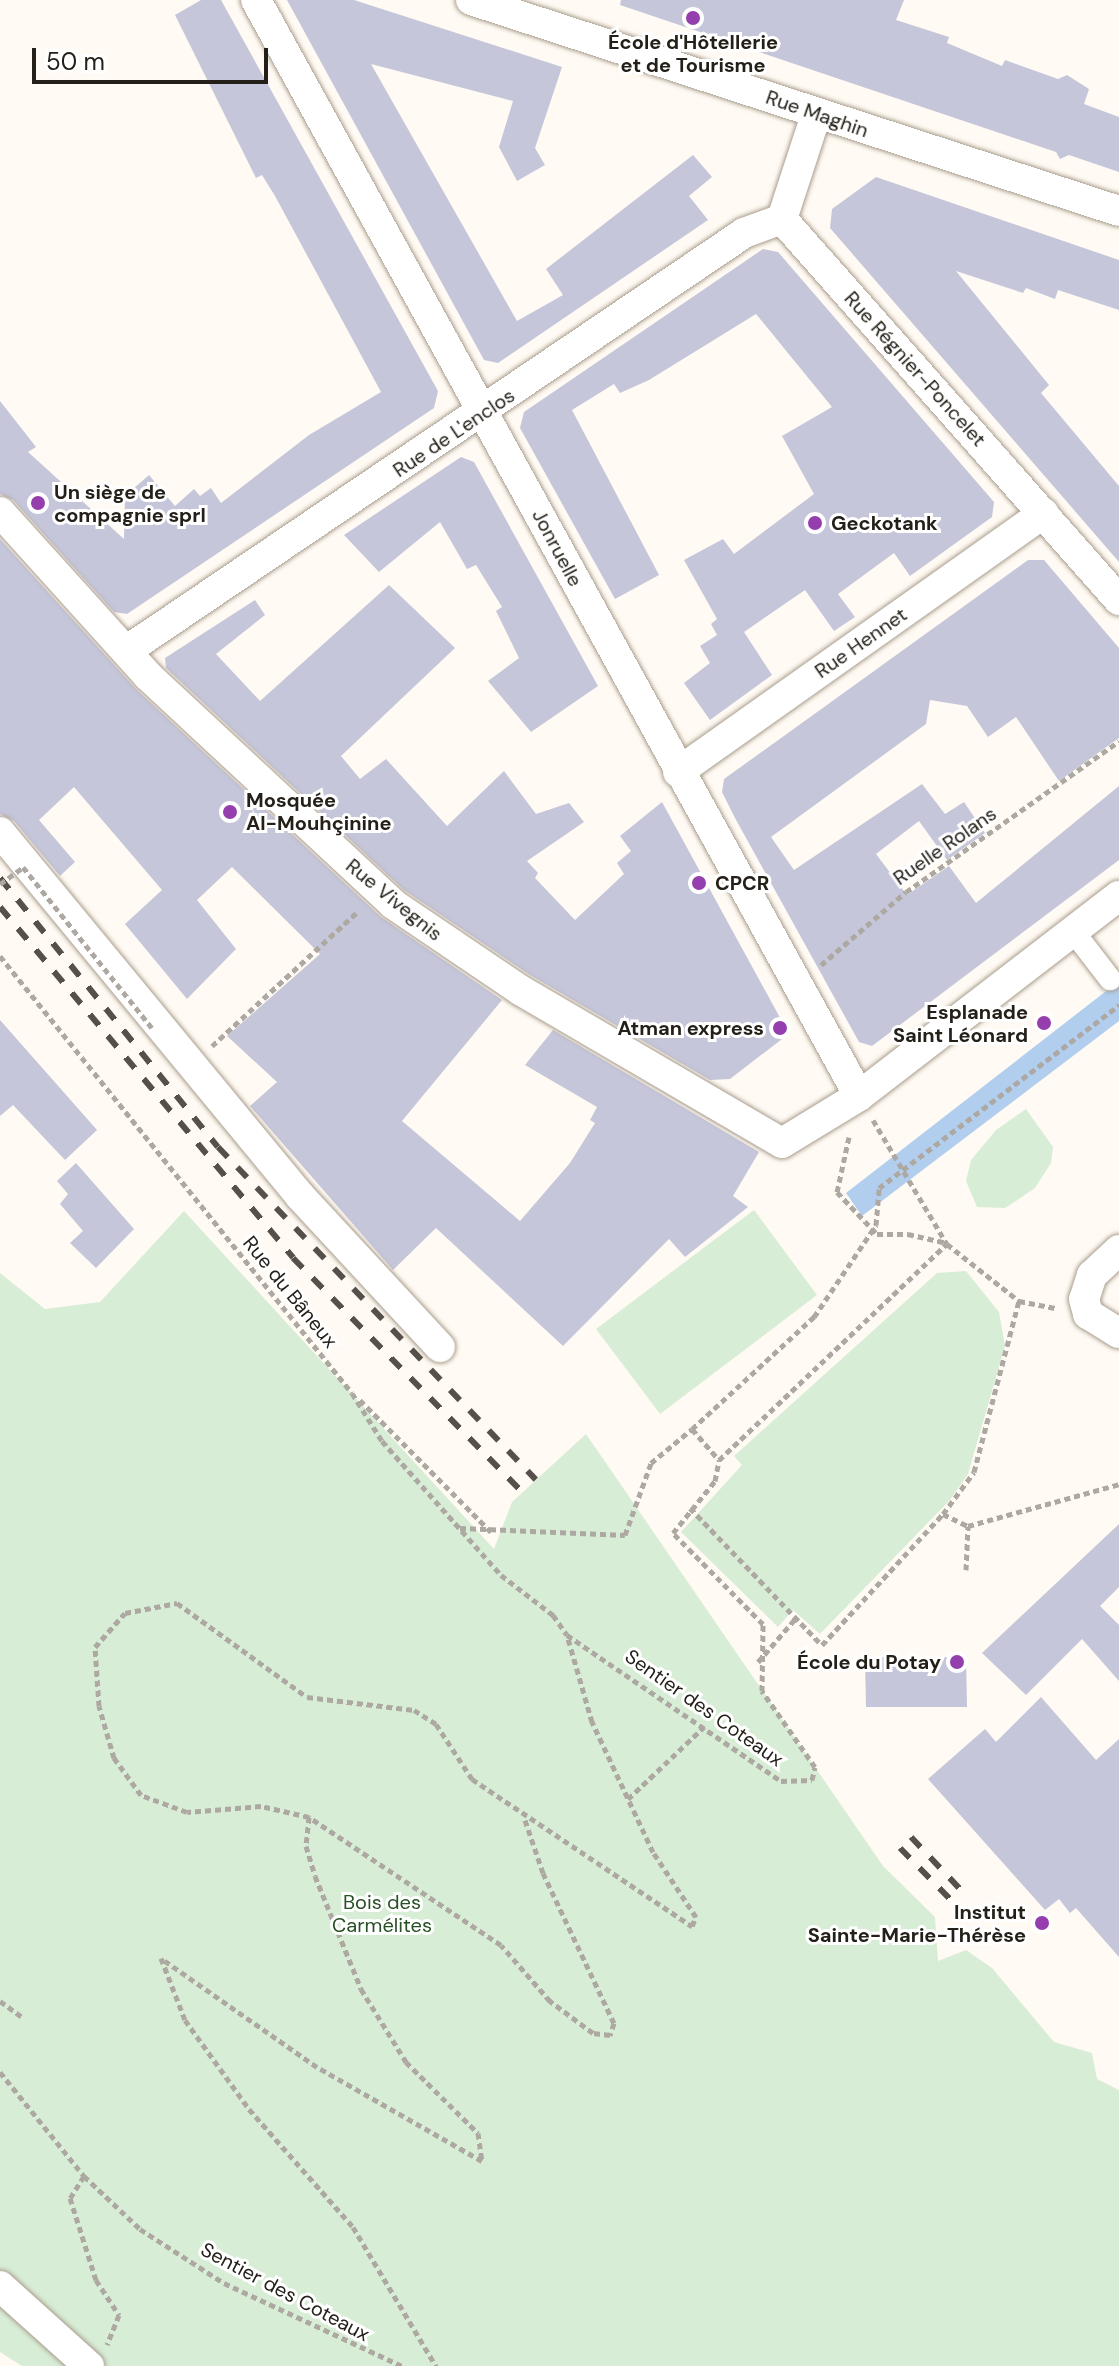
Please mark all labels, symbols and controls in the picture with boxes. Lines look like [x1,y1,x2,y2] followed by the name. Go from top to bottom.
[684,9,702,27] marker: École d'Hôtellerie et de Tourisme
[608,30,778,77] place label: École d'Hôtellerie et de Tourisme
[36,32,272,82] scale bar
[46,46,105,77] text: 50 m
[763,85,871,143] street label: Rue Maghin
[839,287,991,451] street label: Rue Régnier-Poncelet
[389,383,519,483] street label: Rue de L'enclos
[54,480,206,527] place label: Un siège de compagnie sprl
[29,494,47,512] marker: Un siège de compagnie sprl
[527,505,587,591] street label: Jonruelle
[831,511,938,535] place label: Geckotank
[806,514,824,532] marker: Geckotank
[810,603,912,683] street label: Rue Hennet
[246,788,391,835] place label: Mosquée Al-Mouhçinine
[889,802,1001,890] street label: Ruelle Rolans
[221,803,239,821] marker: Mosquée Al-Mouhçinine
[341,854,447,946] street label: Rue Vivegnis
[715,871,769,895] place label: CPCR
[690,874,708,892] marker: CPCR
[893,1000,1028,1047] place label: Esplanade Saint Léonard
[1035,1014,1053,1032] marker: Esplanade Saint Léonard
[617,1016,764,1040] place label: Atman express
[771,1019,789,1037] marker: Atman express
[238,1231,342,1353] street label: Rue du Bâneux
[620,1644,788,1772] street label: Sentier des Coteaux
[797,1650,941,1674] place label: École du Potay
[948,1653,966,1671] marker: École du Potay
[332,1890,432,1937] park label: Bois des Carmélites
[808,1900,1026,1947] place label: Institut Sainte-Marie-Thérèse
[1033,1914,1051,1932] marker: Institut Sainte-Marie-Thérèse
[197,2237,373,2347] street label: Sentier des Coteaux

